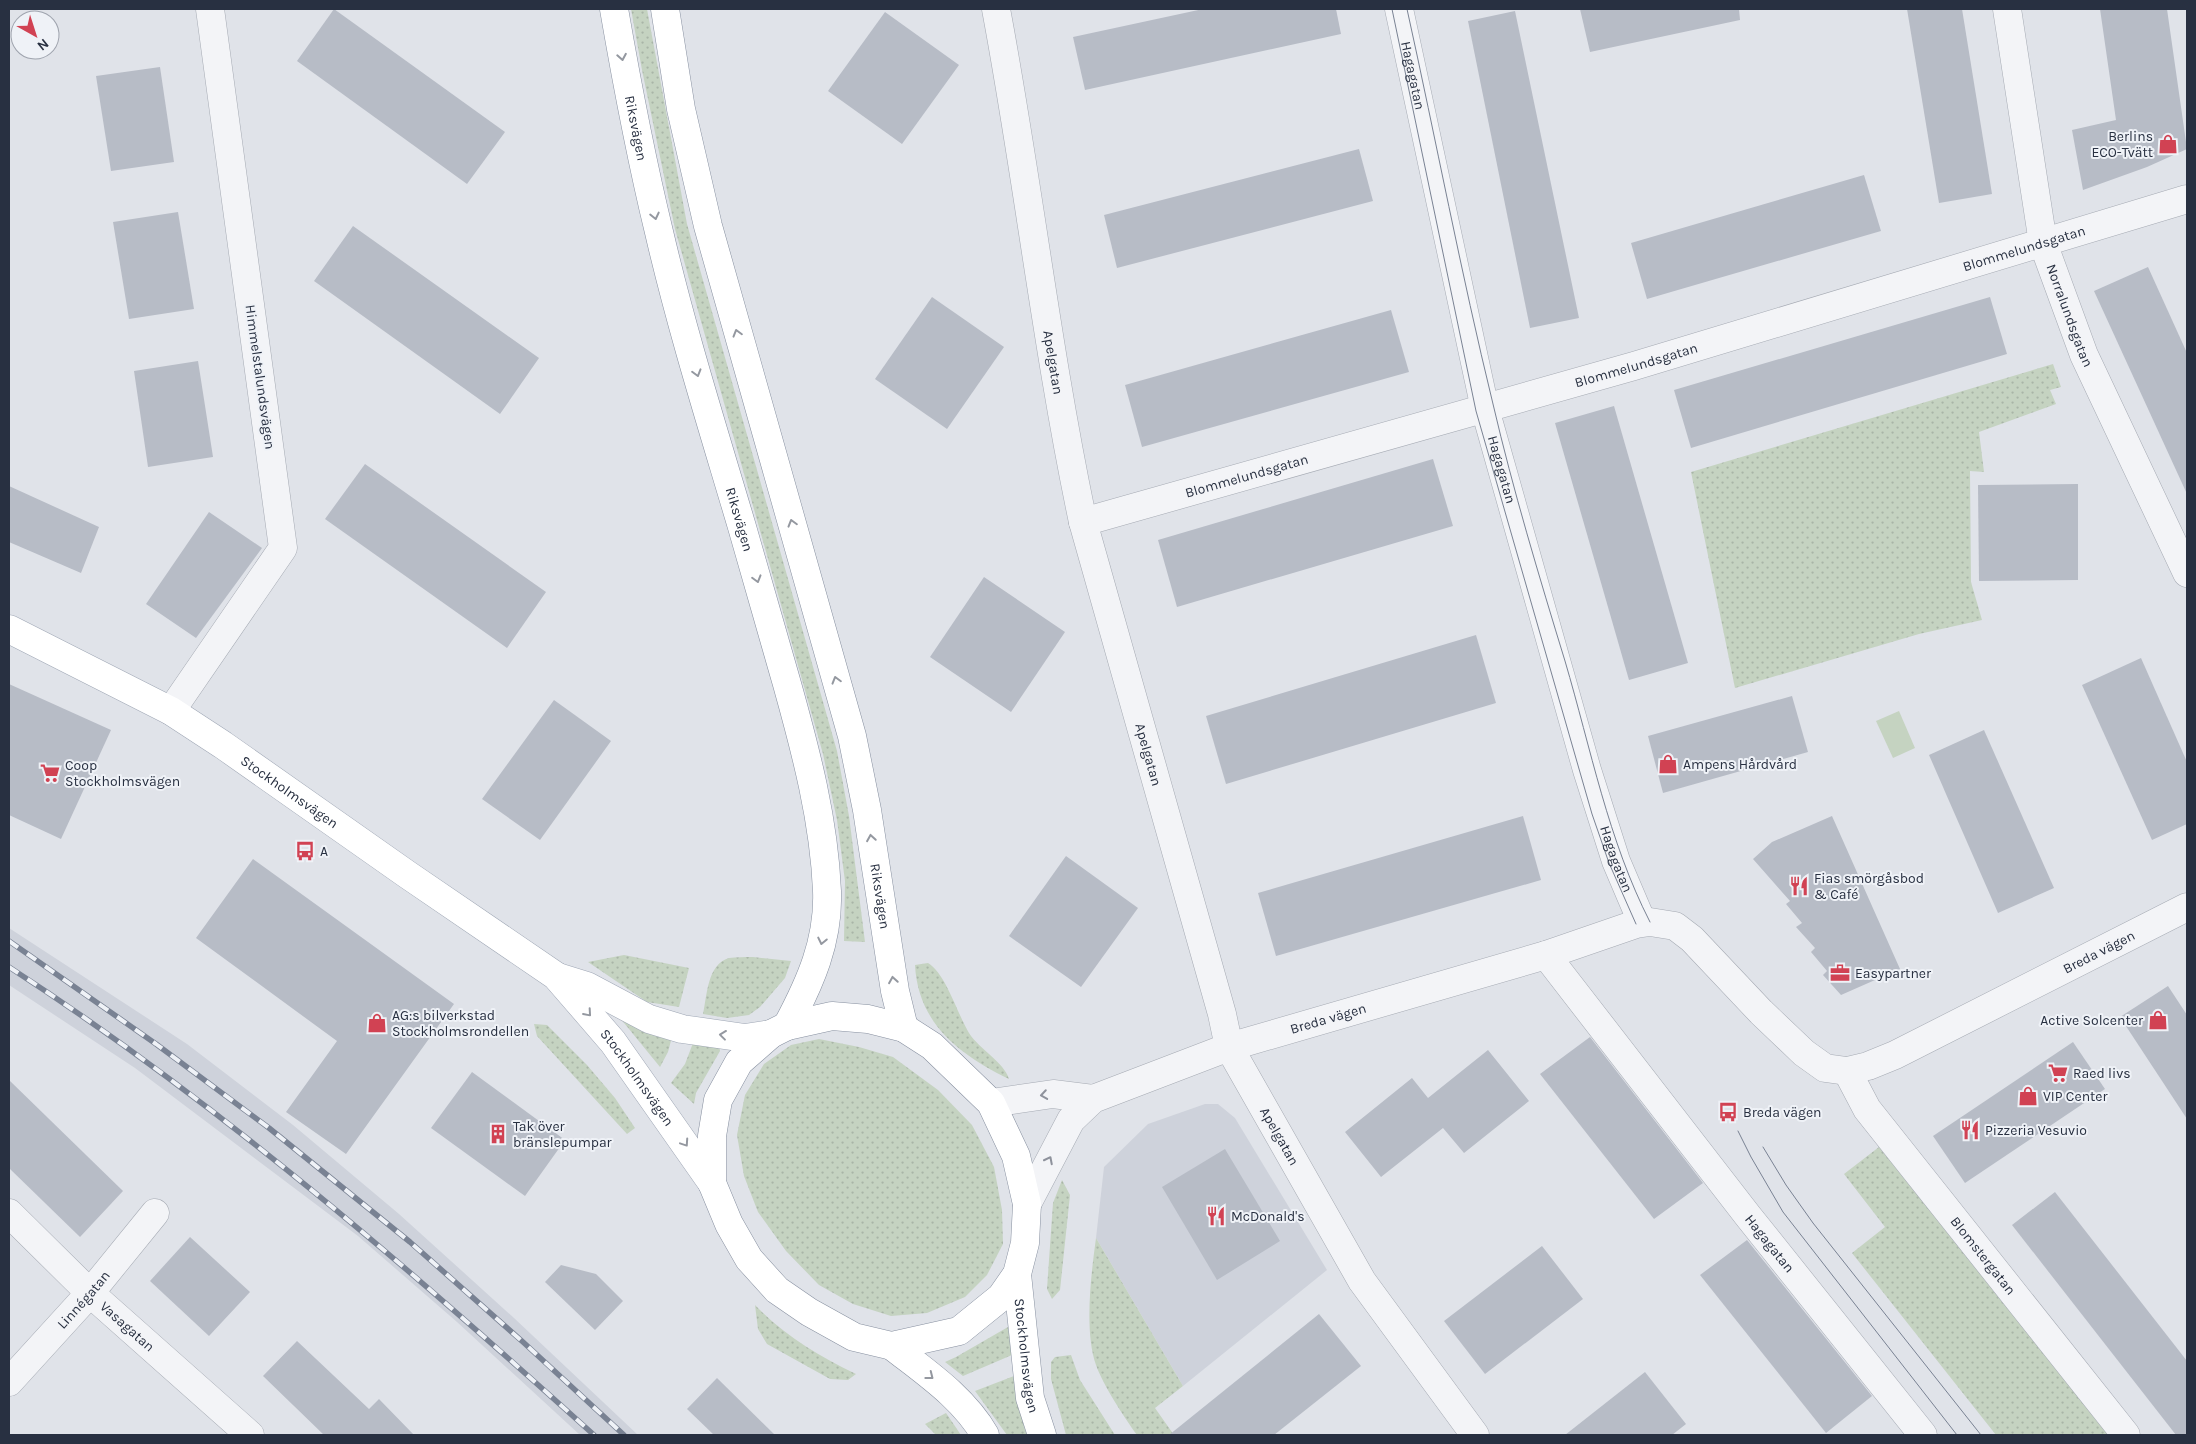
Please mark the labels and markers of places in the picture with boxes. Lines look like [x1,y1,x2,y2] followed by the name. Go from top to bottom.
[2091,128,2153,161] place label: Berlins ECO-Tvätt
[2157,133,2179,155] shop icon: Berlins ECO-Tvätt
[1657,753,1679,775] shop icon: Ampens Hårdvård
[1683,756,1797,773] place label: Ampens Hårdvård
[65,757,180,790] place label: Coop Stockholmsvägen
[39,762,61,784] supermarket icon: Coop Stockholmsvägen
[294,840,316,862] bus stop icon: A
[320,843,328,860] place label: A
[1814,870,1924,903] place label: Fias smörgåsbod & Café
[1788,875,1810,897] restaurant icon: Fias smörgåsbod & Café
[1829,962,1851,984] office icon: Easypartner
[1855,965,1932,982] place label: Easypartner
[392,1007,529,1040] place label: AG:s bilverkstad Stockholmsrondellen
[2147,1009,2169,1031] shop icon: Active Solcenter
[366,1012,388,1034] shop icon: AG:s bilverkstad Stockholmsrondellen
[2040,1012,2144,1029] place label: Active Solcenter
[2047,1062,2069,1084] supermarket icon: Raed livs
[2073,1065,2131,1082] place label: Raed livs
[2017,1085,2039,1107] shop icon: VIP Center
[2043,1088,2109,1105] place label: VIP Center
[1717,1101,1739,1123] bus stop icon: Breda vägen
[1743,1104,1822,1121] place label: Breda vägen
[513,1118,613,1151] place label: Tak över bränslepumpar
[1959,1119,1981,1141] restaurant icon: Pizzeria Vesuvio
[1985,1122,2087,1139] place label: Pizzeria Vesuvio
[487,1123,509,1145] building icon: Tak över bränslepumpar
[1205,1205,1227,1227] restaurant icon: McDonald's
[1231,1208,1305,1225] place label: McDonald's

